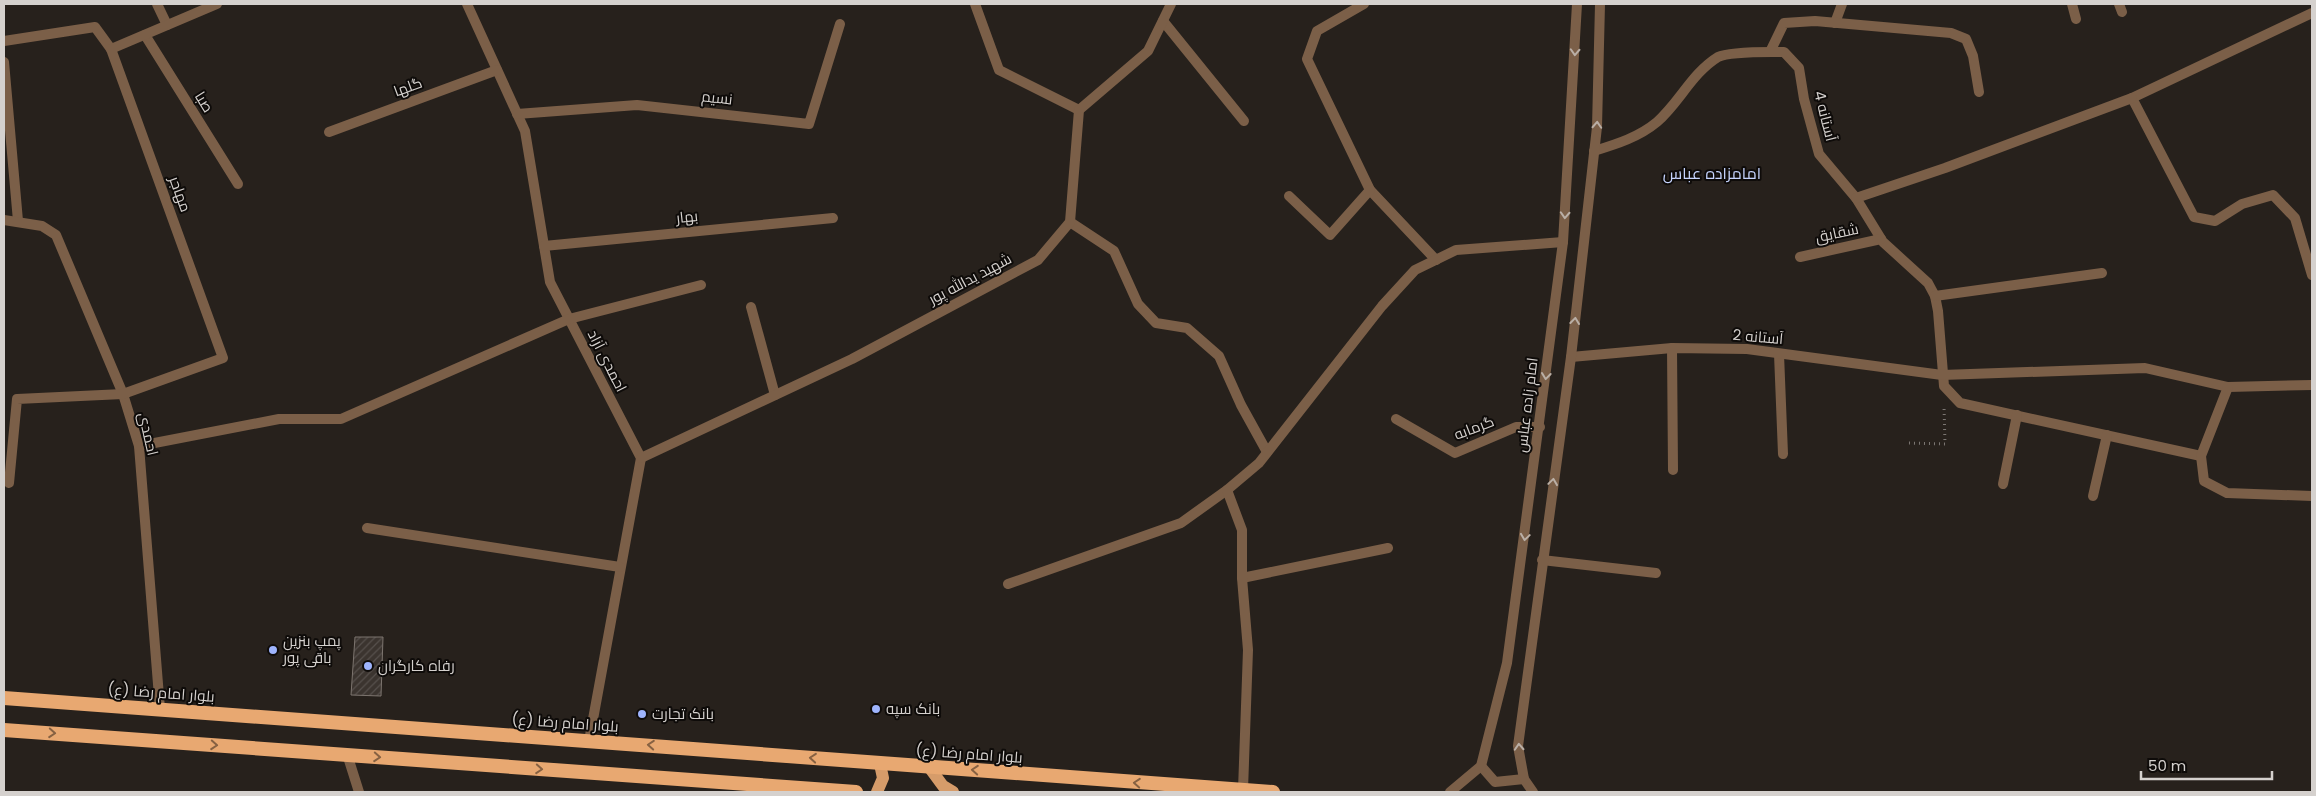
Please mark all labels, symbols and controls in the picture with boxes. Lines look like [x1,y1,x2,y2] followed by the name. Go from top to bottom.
[1569,49,1580,57] one-way arrow
[391,72,425,101] street label: گلها
[700,85,734,110] street label: نسیم
[190,87,219,116] street label: صبا
[1809,88,1842,143] street label: آستانه 4
[1592,120,1603,128] one-way arrow
[1663,162,1761,185] district label: امامزاده عباس
[164,172,197,215] street label: مهاجر
[674,205,699,228] street label: بهار
[1559,211,1570,219] one-way arrow
[1813,218,1861,247] street label: شقایق
[924,248,1015,310] street label: شهید یدالله پور
[1569,317,1580,325] one-way arrow
[1732,324,1784,349] street label: آستانه 2
[583,326,632,395] street label: احمدی آزاد
[1510,356,1543,454] street label: امام زاده عباس
[1541,372,1552,380] one-way arrow
[133,410,164,458] street label: احمدی
[1451,410,1497,445] street label: گرمابه
[1547,477,1558,485] one-way arrow
[1520,533,1531,541] one-way arrow
[282,630,341,668] place label: پمپ بنزین باقی پور
[267,644,279,656] marker: پمپ بنزین باقی پور
[378,655,455,676] place label: رفاه کارگران
[362,660,374,672] marker: رفاه کارگران
[107,678,215,708] street label: بلوار امام رضا (ع)
[886,698,940,719] place label: بانک سپه
[652,703,714,724] place label: بانک تجارت
[870,703,882,715] marker: بانک سپه
[511,708,619,738] street label: بلوار امام رضا (ع)
[636,708,648,720] marker: بانک تجارت
[49,727,57,738] one-way arrow
[211,739,219,750] one-way arrow
[915,739,1023,769] street label: بلوار امام رضا (ع)
[647,740,655,751] one-way arrow
[1514,742,1525,750] one-way arrow
[2141,748,2272,780] scale bar
[373,751,381,762] one-way arrow
[809,753,817,764] one-way arrow
[2148,755,2186,776] text: 50 m
[535,763,543,774] one-way arrow
[971,765,979,776] one-way arrow
[1133,777,1141,788] one-way arrow

